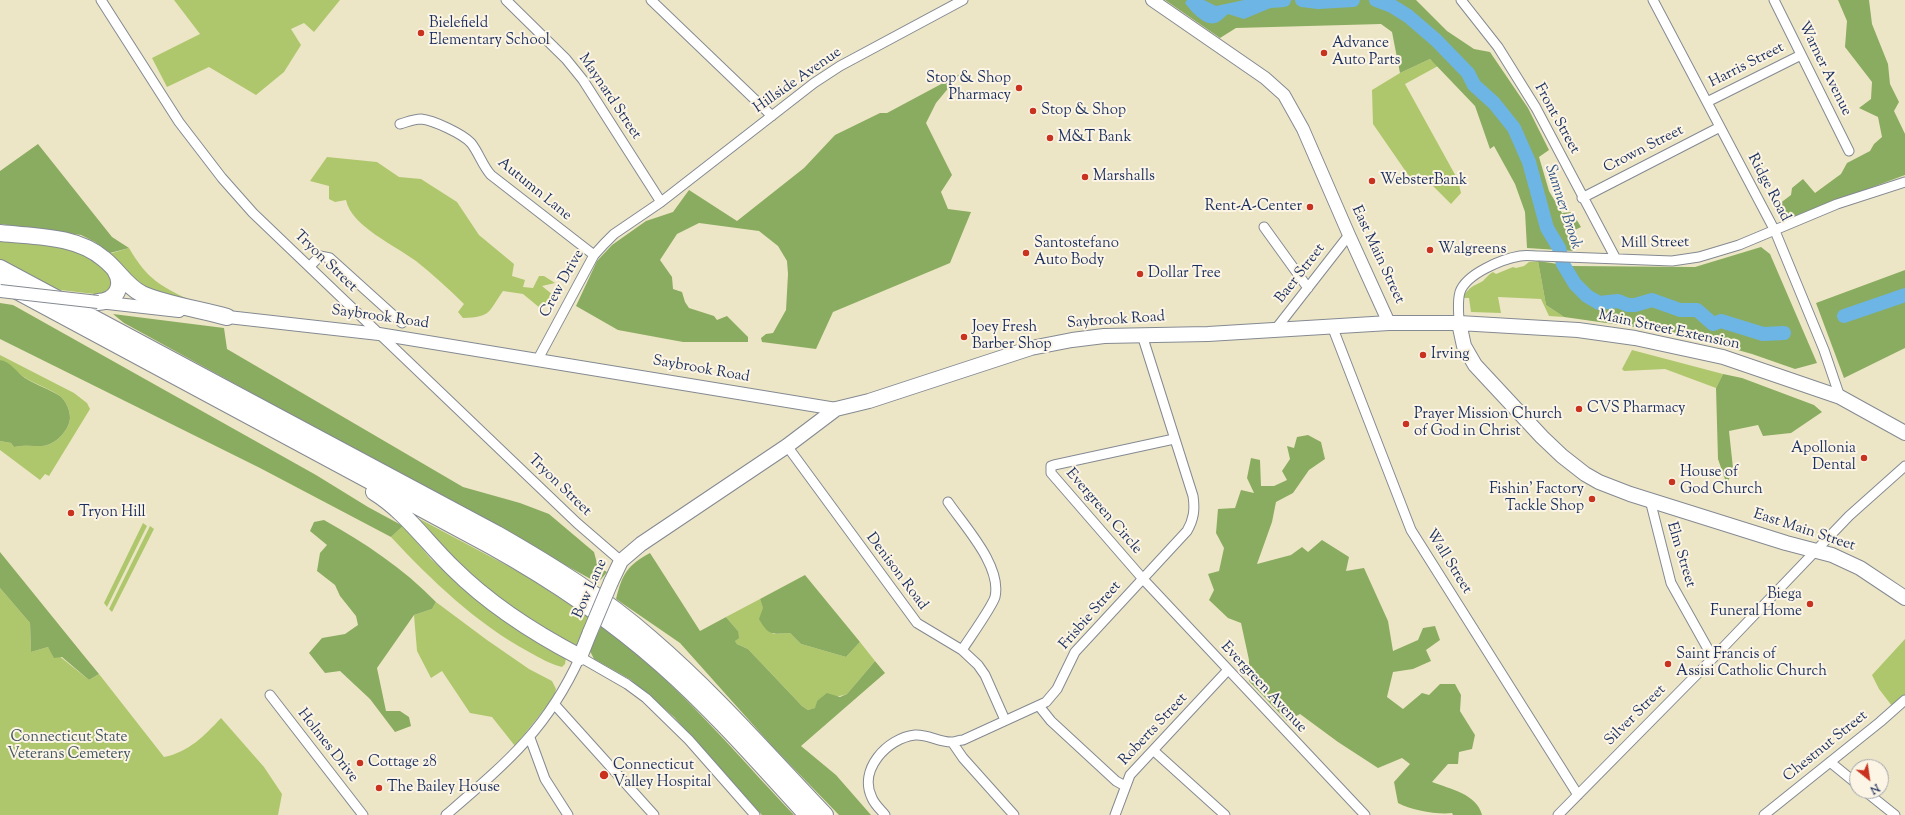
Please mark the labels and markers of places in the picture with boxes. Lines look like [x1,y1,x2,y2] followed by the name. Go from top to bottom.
[429,15,550,50] place label: Bielefield Elementary School
[416,28,426,38] marker: Bielefield Elementary School
[1332,35,1400,70] place label: Advance Auto Parts
[1319,48,1329,58] marker: Advance Auto Parts
[926,70,1011,105] place label: Stop & Shop Pharmacy
[1014,83,1024,93] marker: Stop & Shop Pharmacy
[1041,102,1126,120] place label: Stop & Shop
[1028,106,1038,116] marker: Stop & Shop
[1058,129,1132,147] place label: M&T Bank
[1045,133,1055,143] marker: M&T Bank
[1093,168,1155,186] place label: Marshalls
[1080,172,1090,182] marker: Marshalls
[1380,172,1467,190] place label: WebsterBank
[1367,176,1377,186] marker: WebsterBank
[1205,198,1302,216] place label: Rent-A-Center
[1305,202,1315,212] marker: Rent-A-Center
[1034,235,1119,270] place label: Santostefano Auto Body
[1438,241,1506,259] place label: Walgreens
[1425,245,1435,255] marker: Walgreens
[1021,248,1031,258] marker: Santostefano Auto Body
[1148,265,1221,283] place label: Dollar Tree
[1135,269,1145,279] marker: Dollar Tree
[972,319,1052,354] place label: Joey Fresh Barber Shop
[959,332,969,342] marker: Joey Fresh Barber Shop
[1431,346,1470,364] place label: Irving
[1418,350,1428,360] marker: Irving
[1587,400,1685,418] place label: CVS Pharmacy
[1574,404,1584,414] marker: CVS Pharmacy
[1414,406,1562,441] place label: Prayer Mission Church of God in Christ
[1401,419,1411,429] marker: Prayer Mission Church of God in Christ
[1791,440,1856,475] place label: Apollonia Dental
[1859,453,1869,463] marker: Apollonia Dental
[1680,464,1763,499] place label: House of God Church
[1667,477,1677,487] marker: House of God Church
[1489,481,1584,516] place label: Fishin’ Factory Tackle Shop
[1587,494,1597,504] marker: Fishin’ Factory Tackle Shop
[79,504,146,522] place label: Tryon Hill
[66,508,76,518] marker: Tryon Hill
[1710,586,1802,621] place label: Biega Funeral Home
[1805,599,1815,609] marker: Biega Funeral Home
[1676,646,1827,681] place label: Saint Francis of Assisi Catholic Church
[1663,659,1673,669] marker: Saint Francis of Assisi Catholic Church
[368,754,437,772] place label: Cottage 28
[613,757,711,792] place label: Connecticut Valley Hospital
[355,758,365,768] marker: Cottage 28
[598,769,610,781] marker: Connecticut Valley Hospital
[387,779,500,797] place label: The Bailey House
[374,783,384,793] marker: The Bailey House

